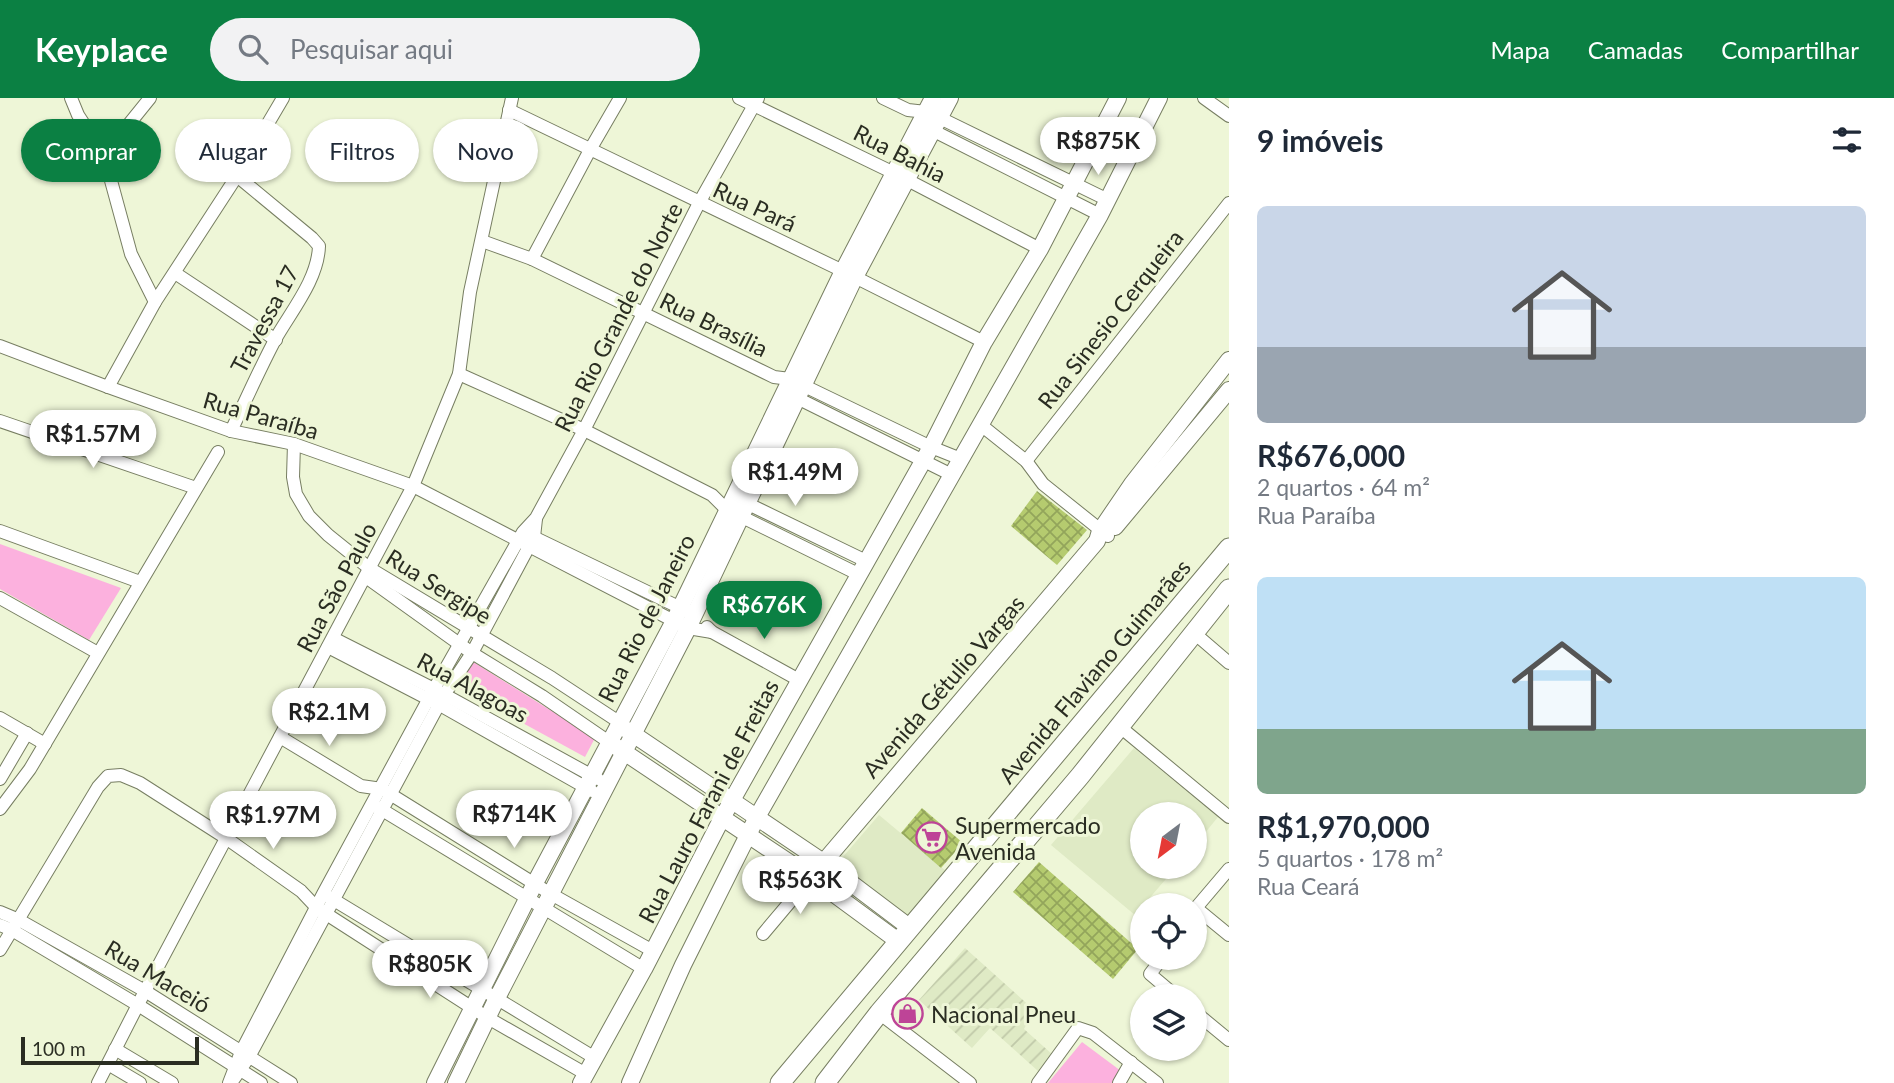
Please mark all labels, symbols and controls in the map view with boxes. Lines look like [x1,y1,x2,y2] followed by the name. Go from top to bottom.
[210,18,700,81] search box
[35,29,168,69] text: Keyplace
[234,30,272,68] icon: search
[290,33,453,65] text: Pesquisar aqui
[1491,35,1550,64] text: Mapa
[1588,35,1683,64] text: Camadas
[1721,35,1859,64] text: Compartilhar
[849,118,951,188] street label: Rua Bahia
[1041,118,1155,177] pin: R$875K
[21,119,161,182] chip: Comprar
[175,119,291,182] chip: Alugar
[305,119,419,182] chip: Filtros
[433,119,538,182] chip: Novo
[1828,121,1866,159] icon: filters
[1257,122,1383,158] text: 9 imóveis
[1056,126,1140,154] text: R$875K
[709,175,801,237] street label: Rua Pará
[548,198,688,436] street label: Rua Rio Grande do Norte
[1031,224,1189,414] street label: Rua Sinesio Cerqueira
[1499,252,1625,378] icon: home
[224,260,304,378] street label: Travessa 17
[655,286,773,362] street label: Rua Brasília
[200,385,322,445] street label: Rua Paraíba
[28,410,158,470] pin: R$1.57M
[45,419,141,447] text: R$1.57M
[1257,437,1405,473] text: R$676,000
[730,448,860,508] pin: R$1.49M
[747,457,843,485] text: R$1.49M
[1257,473,1430,501] text: 2 quartos · 64 m²
[1257,501,1376,529] text: Rua Paraíba
[290,517,382,657] street label: Rua São Paulo
[591,529,701,707] street label: Rua Rio de Janeiro
[381,543,497,629] street label: Rua Sergipe
[992,553,1196,789] street label: Avenida Flaviano Guimarães
[707,582,821,641] pin: R$676K
[856,589,1030,783] street label: Avenida Gétulio Vargas
[722,590,806,618] text: R$676K
[1499,623,1625,749] icon: home
[413,646,533,728] street label: Rua Alagoas
[632,674,784,928] street label: Rua Lauro Farani de Freitas
[272,688,386,748] pin: R$2.1M
[288,697,370,725] text: R$2.1M
[457,790,571,850] pin: R$714K
[208,792,338,851] pin: R$1.97M
[472,799,556,827] text: R$714K
[225,800,321,828] text: R$1.97M
[1130,802,1208,878] north arrow
[1130,802,1207,1061] map controls
[1257,808,1430,844] text: R$1,970,000
[955,811,1101,865] place label: Supermercado Avenida
[915,821,949,855] supermarket icon: Supermercado Avenida
[1257,844,1443,872] text: 5 quartos · 178 m²
[743,856,857,916] pin: R$563K
[758,865,842,893] text: R$563K
[1257,872,1359,900] text: Rua Ceará
[1130,893,1207,970] button: locate
[100,934,216,1018] street label: Rua Maceió
[373,940,487,1000] pin: R$805K
[388,949,472,977] text: R$805K
[1130,984,1207,1061] button: layers
[891,997,925,1031] shop icon: Nacional Pneu
[931,1000,1076,1028] place label: Nacional Pneu
[21,1034,200,1066] scale bar
[32,1037,86,1060] text: 100 m

